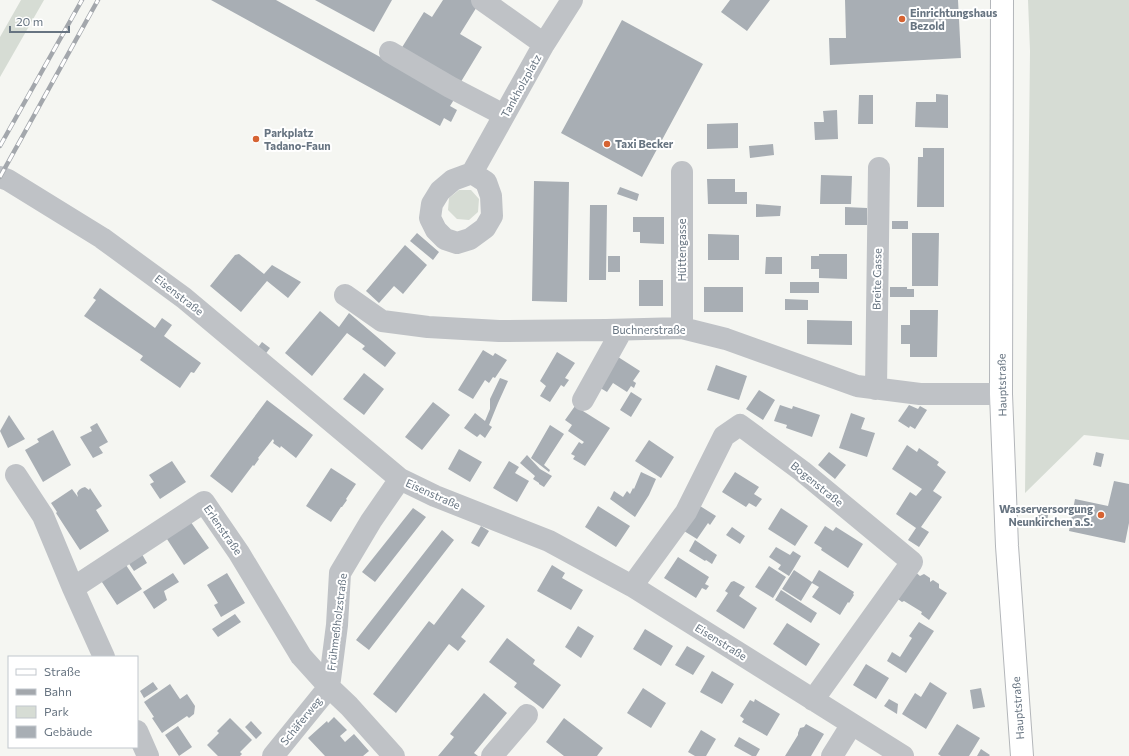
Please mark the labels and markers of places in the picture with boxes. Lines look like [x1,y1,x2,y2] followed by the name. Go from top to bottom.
[910,6,997,32] place label: Einrichtungshaus Bezold
[897,14,907,24] marker: Einrichtungshaus Bezold
[264,126,331,152] place label: Parkplatz Tadano-Faun
[251,134,261,144] marker: Parkplatz Tadano-Faun
[615,137,674,150] place label: Taxi Becker
[602,139,612,149] marker: Taxi Becker
[999,502,1093,528] place label: Wasserversorgung Neunkirchen a.S.
[1096,510,1106,520] marker: Wasserversorgung Neunkirchen a.S.

